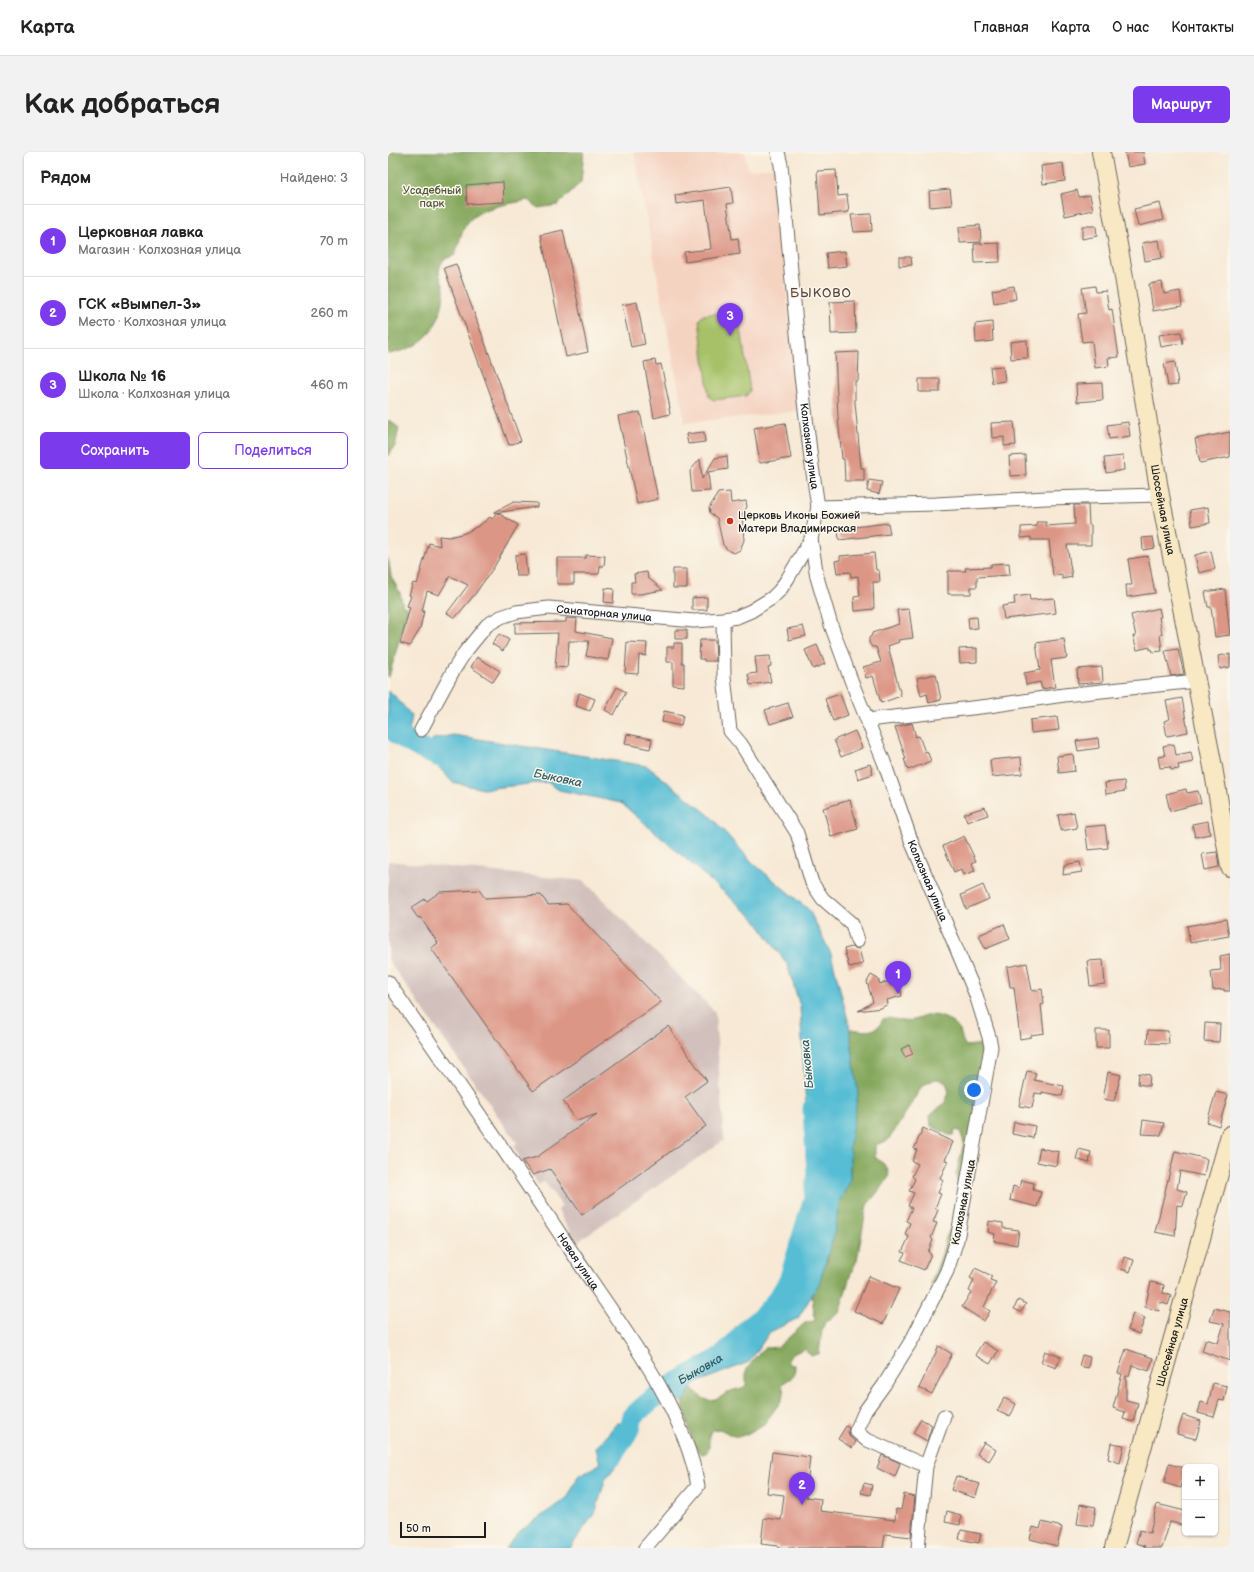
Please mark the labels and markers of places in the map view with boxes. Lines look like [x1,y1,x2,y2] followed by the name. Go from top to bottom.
[717,303,743,336] pin: 3
[738,509,860,535] place label: Церковь Иконы Божией Матери Владимирская
[725,516,735,526] marker: Церковь Иконы Божией Матери Владимирская
[885,961,911,994] pin: 1
[789,1472,815,1505] pin: 2

